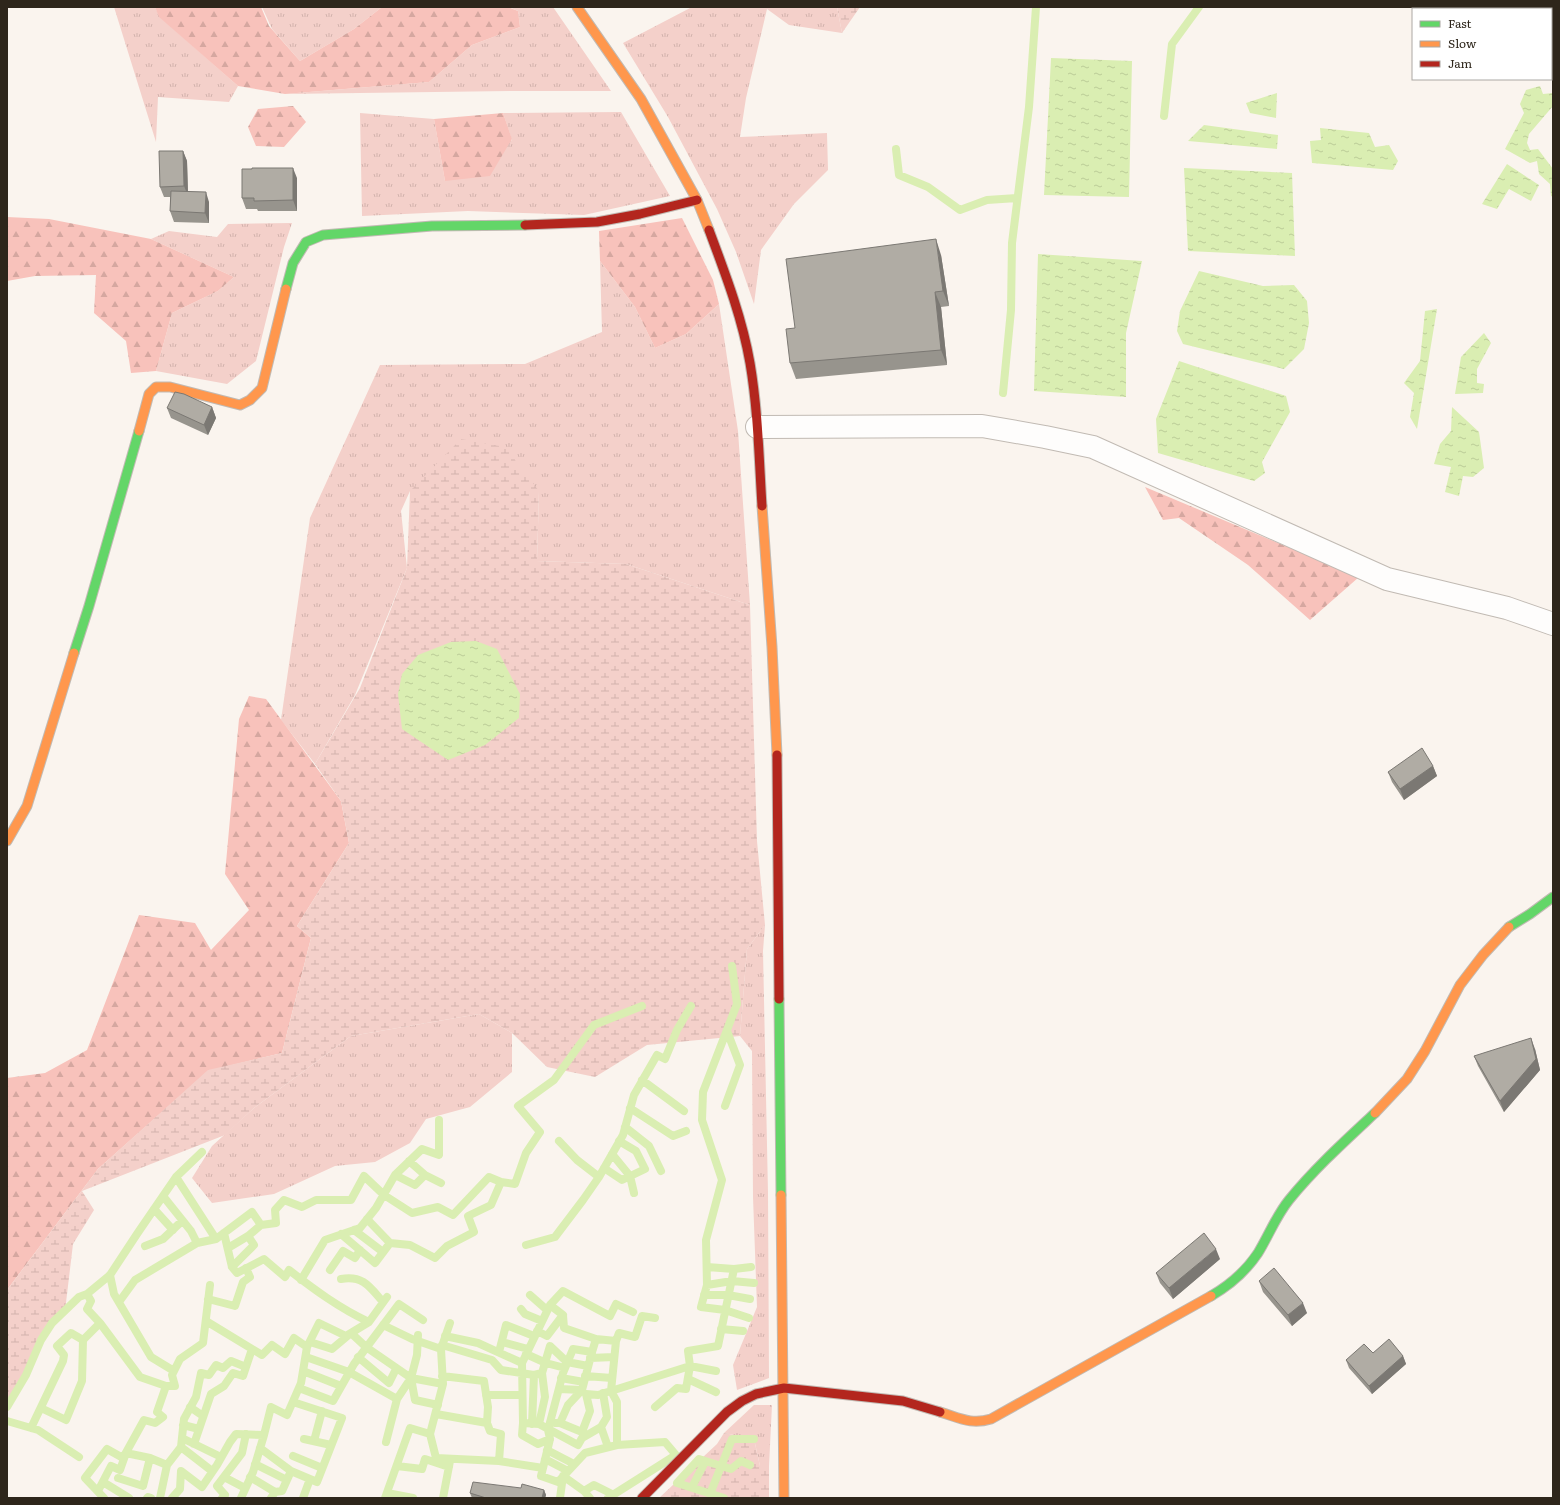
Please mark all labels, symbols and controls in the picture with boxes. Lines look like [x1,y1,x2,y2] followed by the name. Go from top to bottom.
[1412,8,1552,80] legend
[1448,14,1472,32] text: Fast
[1448,34,1477,52] text: Slow
[1448,54,1473,72] text: Jam

